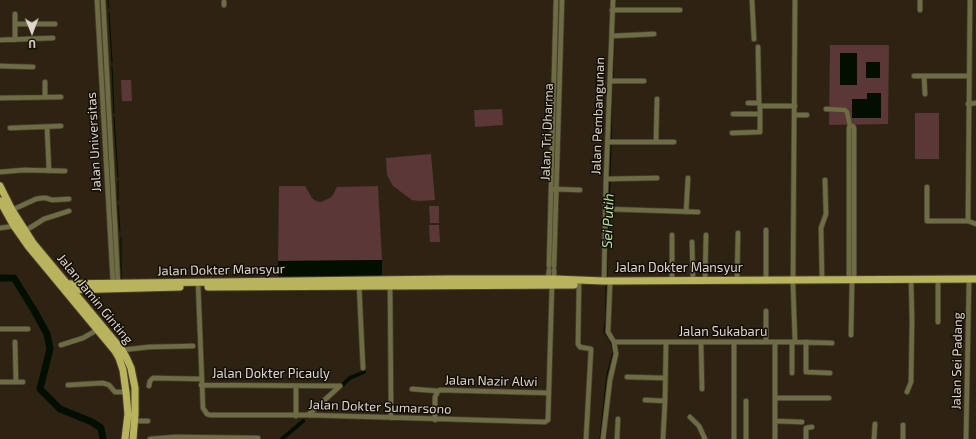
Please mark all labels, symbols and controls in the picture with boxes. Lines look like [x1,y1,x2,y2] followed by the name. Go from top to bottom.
[12,12,52,52] north arrow
[28,38,36,51] text: U
[588,57,608,175] street label: Jalan Pembangunan
[537,83,557,181] street label: Jalan Tri Dharma
[84,92,104,192] street label: Jalan Universitas
[599,193,617,249] water label: Sei Putih
[54,251,136,347] street label: Jalan Jamin Ginting
[615,260,743,276] street label: Jalan Dokter Mansyur
[157,261,285,279] street label: Jalan Dokter Mansyur
[948,312,966,410] street label: Jalan Sei Padang
[679,324,767,340] street label: Jalan Sukabaru
[212,366,330,382] street label: Jalan Dokter Picauly
[444,372,538,390] street label: Jalan Nazir Alwi
[308,397,452,417] street label: Jalan Dokter Sumarsono

